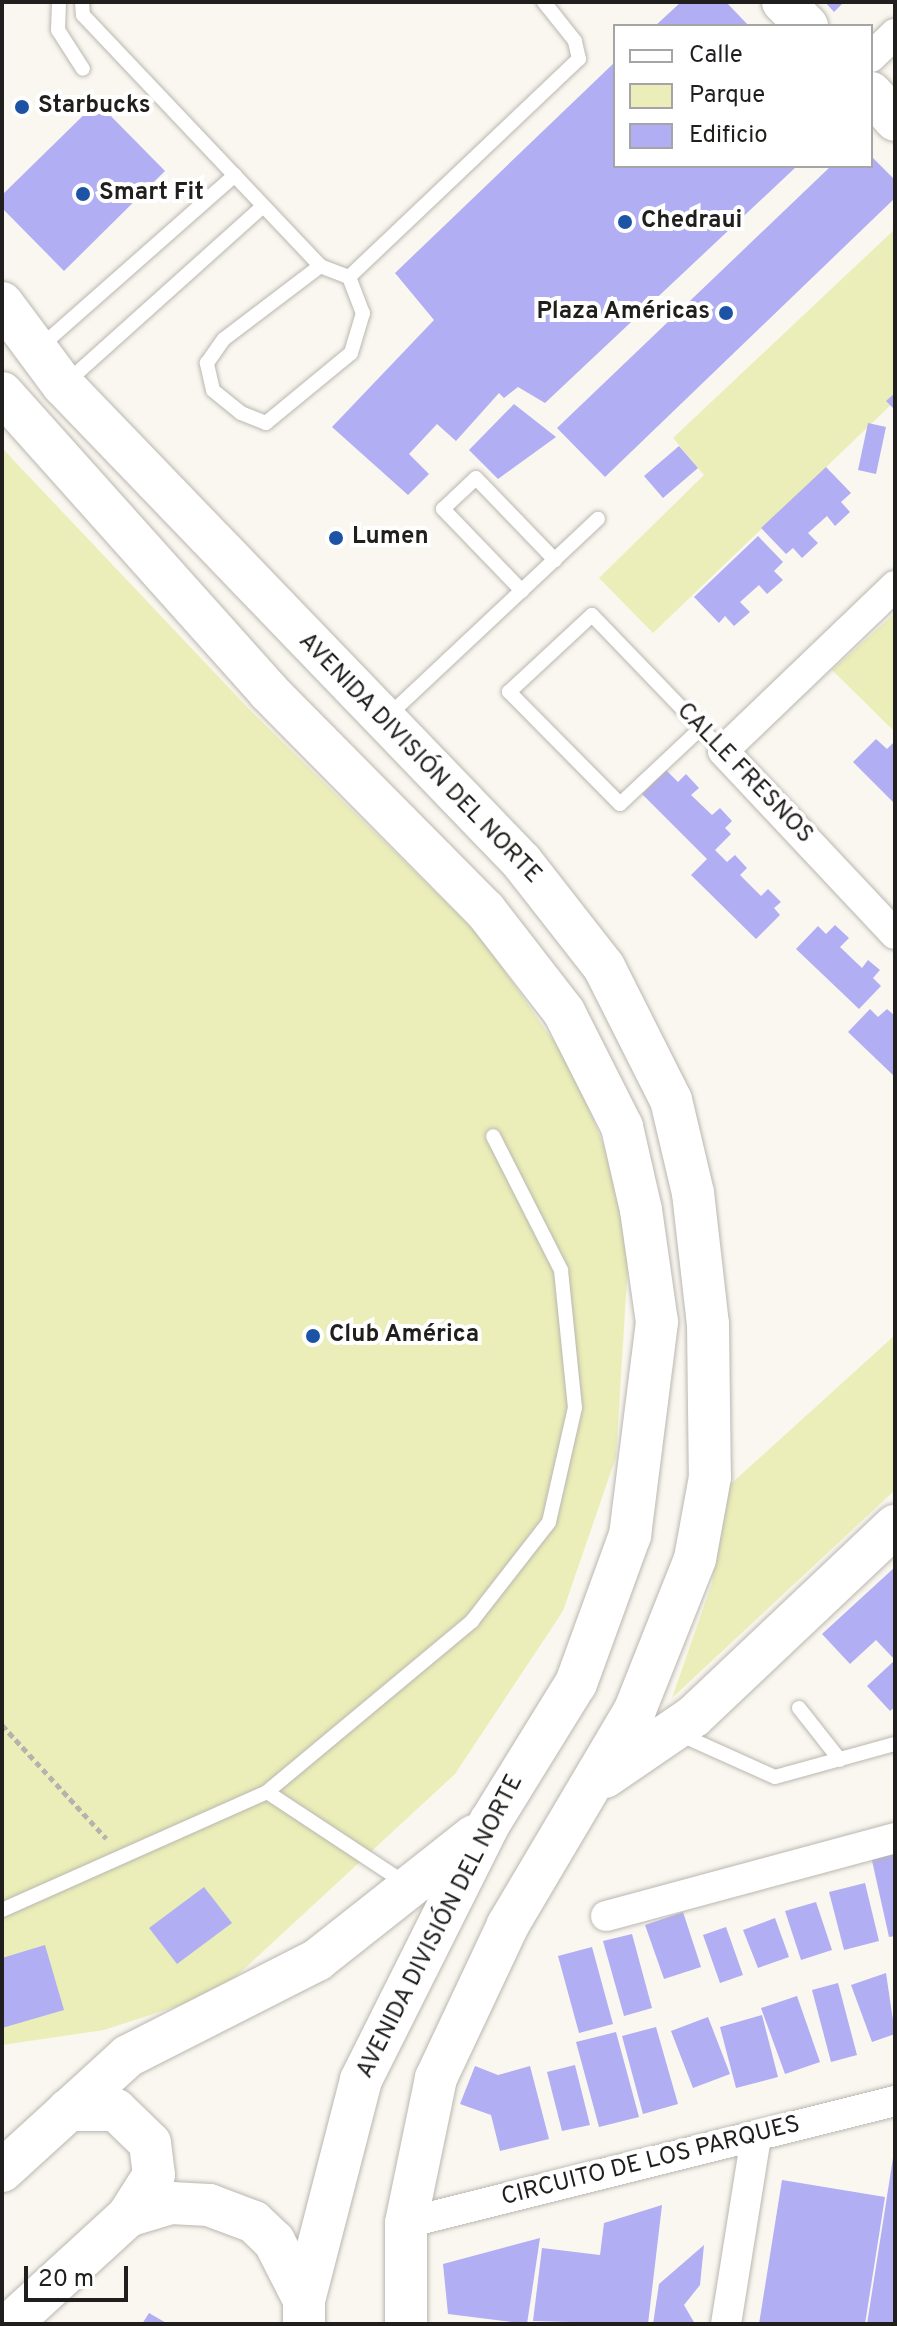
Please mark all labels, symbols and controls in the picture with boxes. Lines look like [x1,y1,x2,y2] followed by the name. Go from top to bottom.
[613,24,873,168] legend
[689,41,743,71] text: Calle
[689,81,765,111] text: Parque
[38,93,151,121] place label: Starbucks
[13,98,31,116] marker: Starbucks
[689,121,768,151] text: Edificio
[99,180,204,208] place label: Smart Fit
[74,185,92,203] marker: Smart Fit
[641,208,742,236] place label: Chedraui
[616,213,634,231] marker: Chedraui
[535,299,710,327] place label: Plaza Américas
[717,304,735,322] marker: Plaza Américas
[352,524,429,552] place label: Lumen
[327,529,345,547] marker: Lumen
[291,627,547,891] street label: AVENIDA DIVISIÓN DEL NORTE
[670,698,818,850] street label: CALLE FRESNOS
[329,1322,480,1350] place label: Club América
[304,1327,322,1345] marker: Club América
[351,1770,531,2084] street label: AVENIDA DIVISIÓN DEL NORTE
[499,2111,803,2213] street label: CIRCUITO DE LOS PARQUES
[28,2250,132,2300] scale bar
[38,2265,94,2295] text: 20 m

